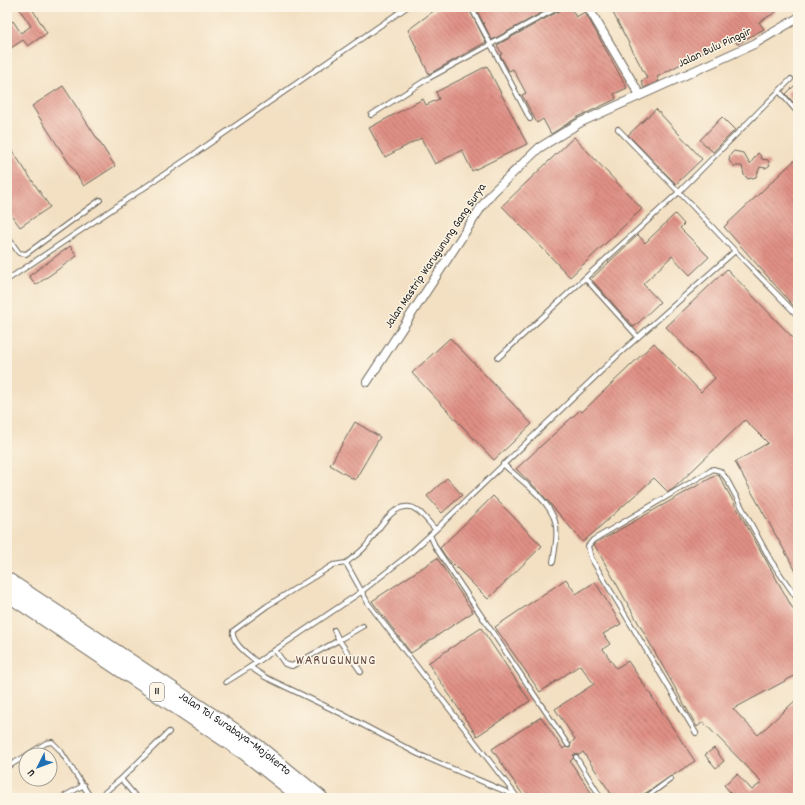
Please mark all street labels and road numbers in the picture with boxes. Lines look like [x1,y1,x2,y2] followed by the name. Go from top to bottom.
[676,23,755,72] street label: Jalan Bulu Pinggir
[381,180,491,332] street label: Jalan Mastrip Warugunung Gang Surya
[150,683,164,701] road number: 11
[175,688,295,780] street label: Jalan Tol Surabaya–Mojokerto

